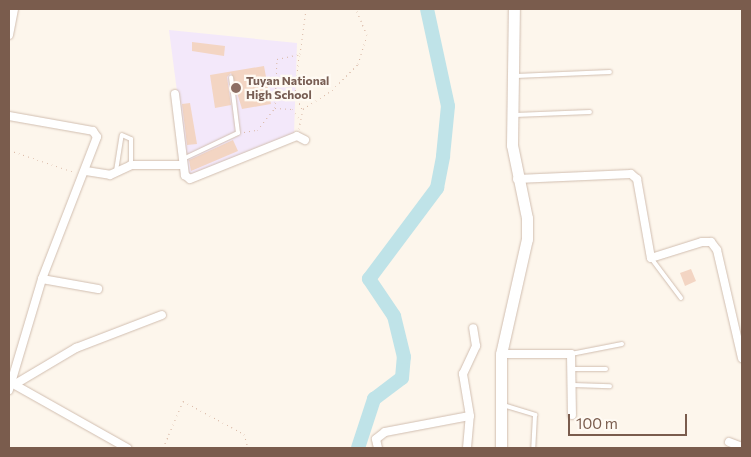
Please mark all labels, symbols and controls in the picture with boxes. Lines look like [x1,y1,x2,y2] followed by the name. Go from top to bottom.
[246,74,329,102] place label: Tuyan National High School
[230,82,242,94] marker: Tuyan National High School
[571,404,690,436] scale bar
[576,414,618,432] text: 100 m

